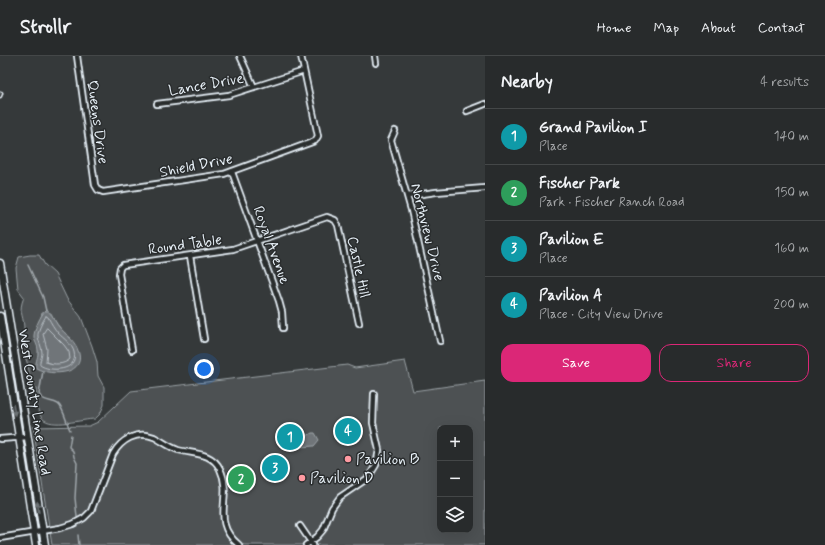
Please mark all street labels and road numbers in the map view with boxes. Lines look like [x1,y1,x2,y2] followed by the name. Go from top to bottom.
[167,69,245,101] street label: Lance Drive
[81,79,113,165] street label: Queens Drive
[158,149,235,183] street label: Shield Drive
[405,181,449,283] street label: Northview Drive
[248,204,294,287] street label: Royal Avenue
[147,230,224,260] street label: Round Table
[342,235,374,300] street label: Castle Hill
[13,328,55,477] street label: West County Line Road

